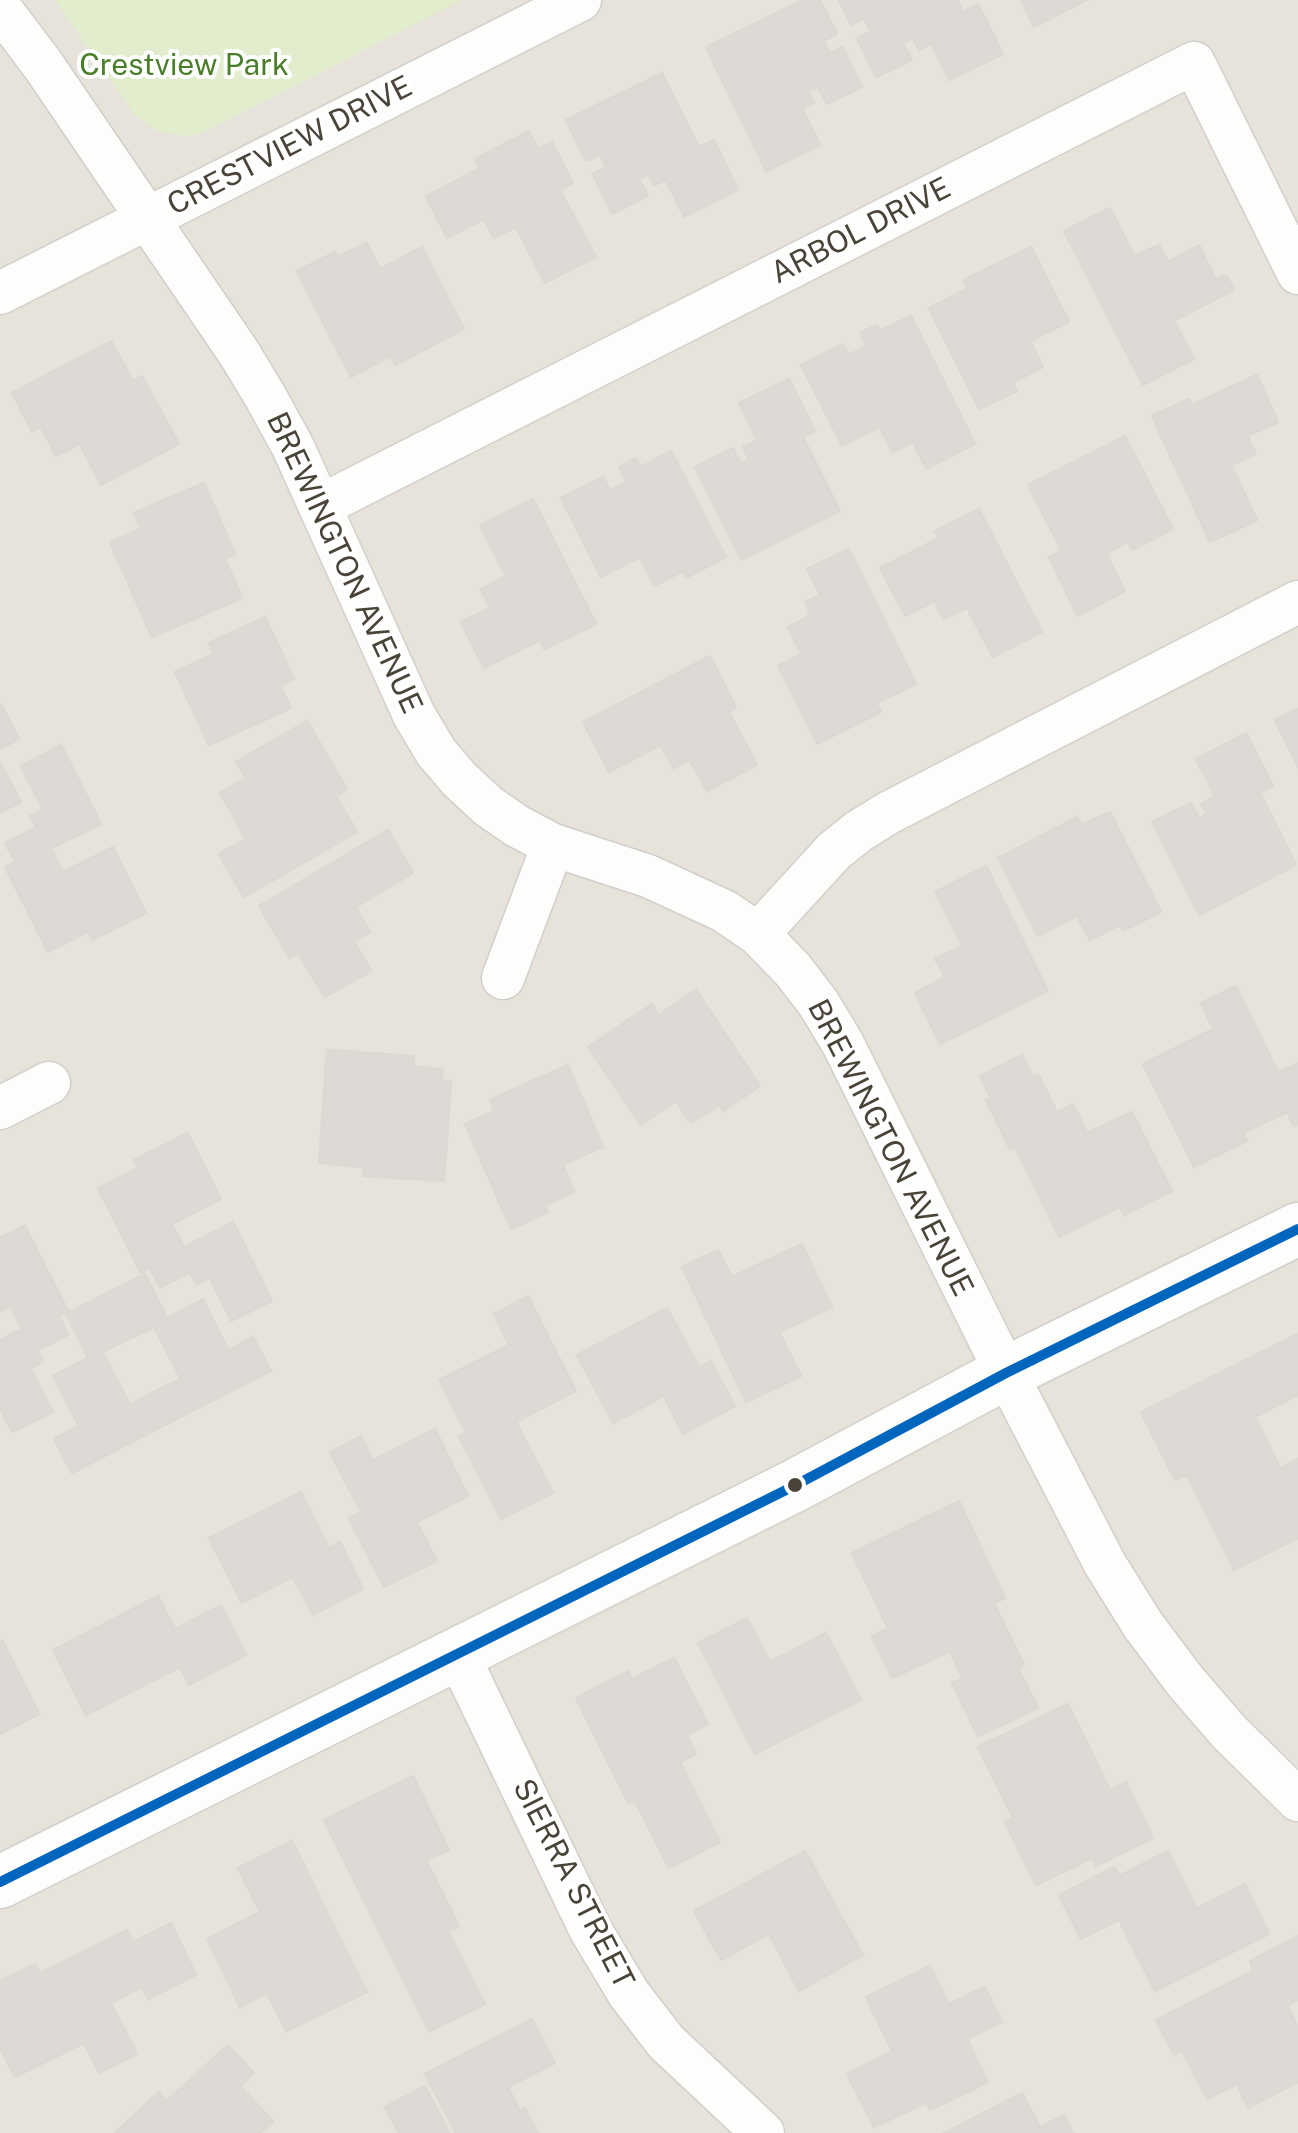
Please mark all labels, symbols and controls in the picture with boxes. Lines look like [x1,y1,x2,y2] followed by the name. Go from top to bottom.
[79,48,289,84] park label: Crestview Park
[162,69,418,223] street label: CRESTVIEW DRIVE
[765,170,957,292] street label: ARBOL DRIVE
[258,407,430,719] street label: BREWINGTON AVENUE
[799,994,981,1302] street label: BREWINGTON AVENUE
[785,1475,805,1495] unlabelled marker
[505,1773,641,1995] street label: SIERRA STREET

